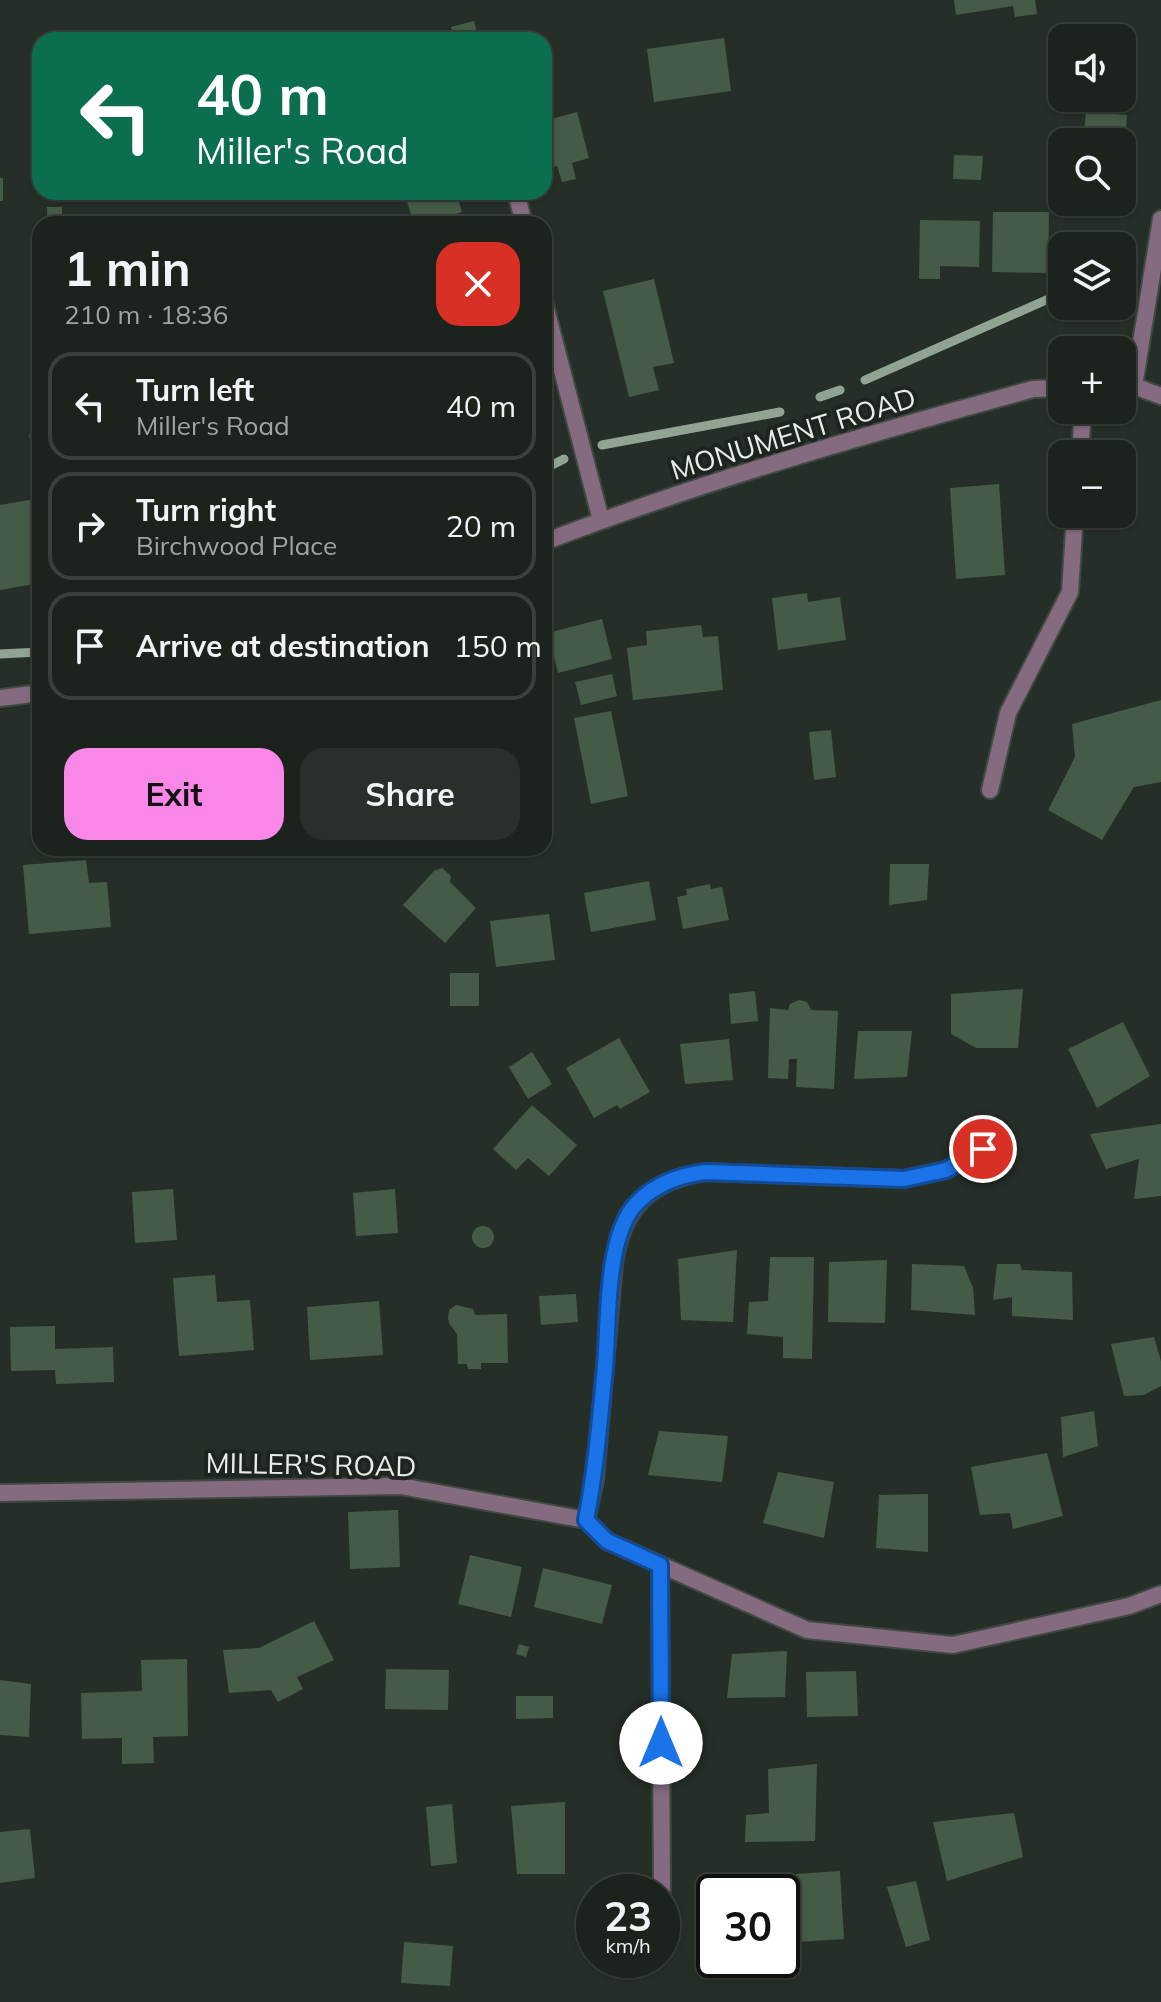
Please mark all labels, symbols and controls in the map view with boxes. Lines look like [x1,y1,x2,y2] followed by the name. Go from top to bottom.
[1048,24,1136,528] map controls
[1048,24,1136,112] button: sound
[196,59,329,129] text: 40 m
[64,64,168,168] icon: left
[196,128,409,173] text: Miller's Road
[1048,128,1136,216] button: search
[1048,232,1136,320] button: layers
[64,238,191,298] text: 1 min
[436,242,520,326] button: close
[64,298,228,331] text: 210 m · 18:36
[1048,336,1136,424] button: +
[136,371,254,409] text: Turn left
[666,379,920,487] street label: MONUMENT ROAD
[68,384,112,428] icon: left
[446,387,516,425] text: 40 m
[136,409,290,442] text: Miller's Road
[1048,440,1136,528] button: −
[136,491,276,529] text: Turn right
[68,504,112,548] icon: right
[446,507,516,545] text: 20 m
[136,529,337,562] text: Birchwood Place
[68,624,112,668] icon: arrive
[136,627,430,665] text: Arrive at destination
[454,627,542,665] text: 150 m
[64,748,284,840] button: Exit
[300,748,520,840] button: Share
[949,1115,1017,1183] pin
[961,1127,1005,1171] icon: arrive
[205,1445,417,1483] street label: MILLER'S ROAD
[619,1701,703,1785] position arrow
[696,1874,800,1978] speed limit sign: 30
[604,1891,652,1941] text: 23
[605,1933,651,1958] text: km/h

